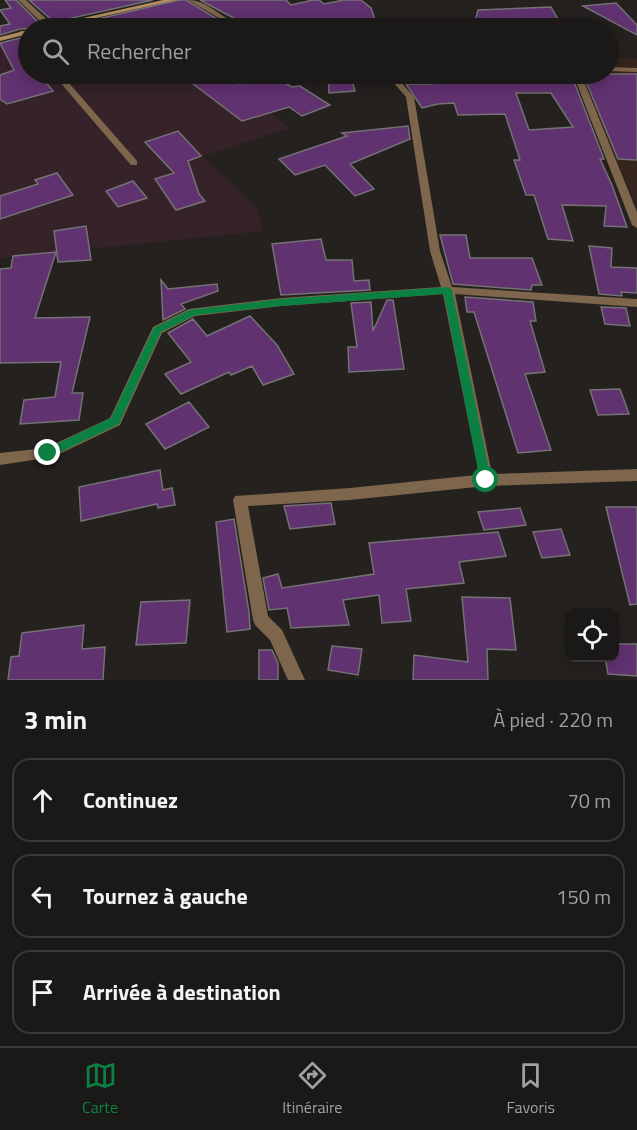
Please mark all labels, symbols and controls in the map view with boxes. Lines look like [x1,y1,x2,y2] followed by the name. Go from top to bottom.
[18,18,619,84] search box
[87,34,192,68] text: Rechercher
[39,35,72,68] icon: search
[34,439,60,465] route end
[472,466,498,492] route start
[565,608,619,662] map controls
[565,608,619,662] button: locate
[24,700,87,739] text: 3 min
[493,704,613,735] text: À pied · 220 m
[83,783,178,817] text: Continuez
[26,784,59,817] icon: ahead
[567,785,611,816] text: 70 m
[83,879,248,913] text: Tournez à gauche
[26,880,59,913] icon: left
[556,881,611,912] text: 150 m
[83,975,281,1009] text: Arrivée à destination
[26,976,59,1009] icon: arrive
[82,1059,118,1119] tab: Carte
[282,1059,342,1119] tab: Itinéraire
[507,1059,555,1119] tab: Favoris

